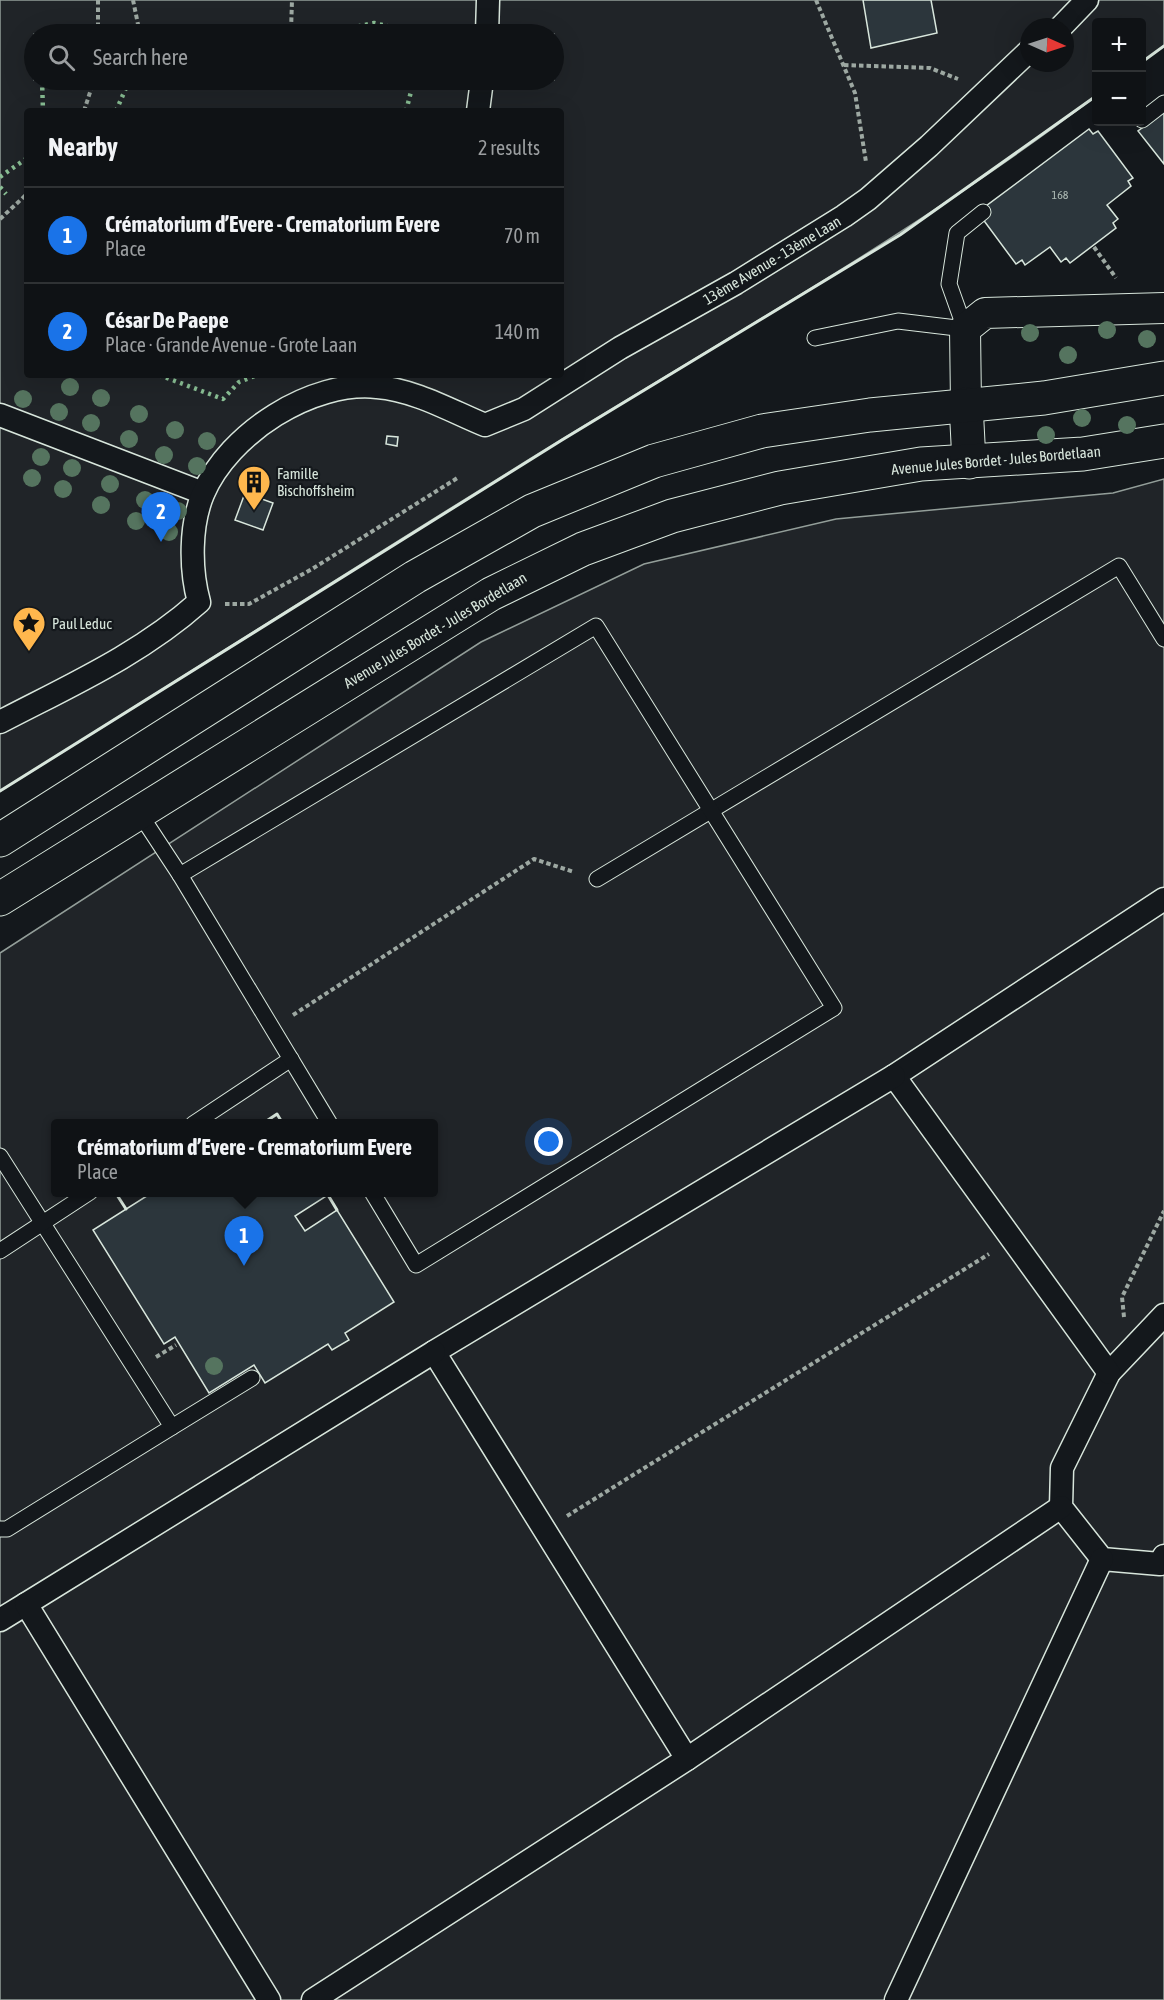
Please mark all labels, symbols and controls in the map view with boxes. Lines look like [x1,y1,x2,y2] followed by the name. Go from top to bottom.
[1020,18,1074,72] north arrow
[1092,18,1146,126] map controls
[1092,18,1146,72] button: +
[24,24,564,90] search box
[45,41,78,74] icon: search
[93,44,188,70] text: Search here
[1092,72,1146,126] button: −
[48,132,118,162] text: Nearby
[478,136,540,159] text: 2 results
[1052,188,1069,202] house number: 168
[105,211,440,237] text: Crématorium d’Evere - Crematorium Evere
[700,212,844,308] street label: 13ème Avenue - 13ème Laan
[63,224,72,247] text: 1
[504,224,540,247] text: 70 m
[105,237,146,260] text: Place
[105,307,229,333] text: César De Paepe
[63,320,72,343] text: 2
[495,320,540,343] text: 140 m
[105,333,357,356] text: Place · Grande Avenue - Grote Laan
[890,442,1102,478] street label: Avenue Jules Bordet - Jules Bordetlaan
[236,464,272,511] building icon: Famille Bischoffsheim
[277,465,355,499] place label: Famille Bischoffsheim
[142,492,180,542] pin: 2
[340,569,530,691] street label: Avenue Jules Bordet - Jules Bordetlaan
[11,605,47,652] place icon: Paul Leduc
[52,615,112,632] place label: Paul Leduc
[51,1119,438,1197] popup
[534,1127,563,1156] your location
[77,1134,412,1160] text: Crématorium d’Evere - Crematorium Evere
[77,1160,118,1183] text: Place
[224,1216,264,1266] pin: 1

